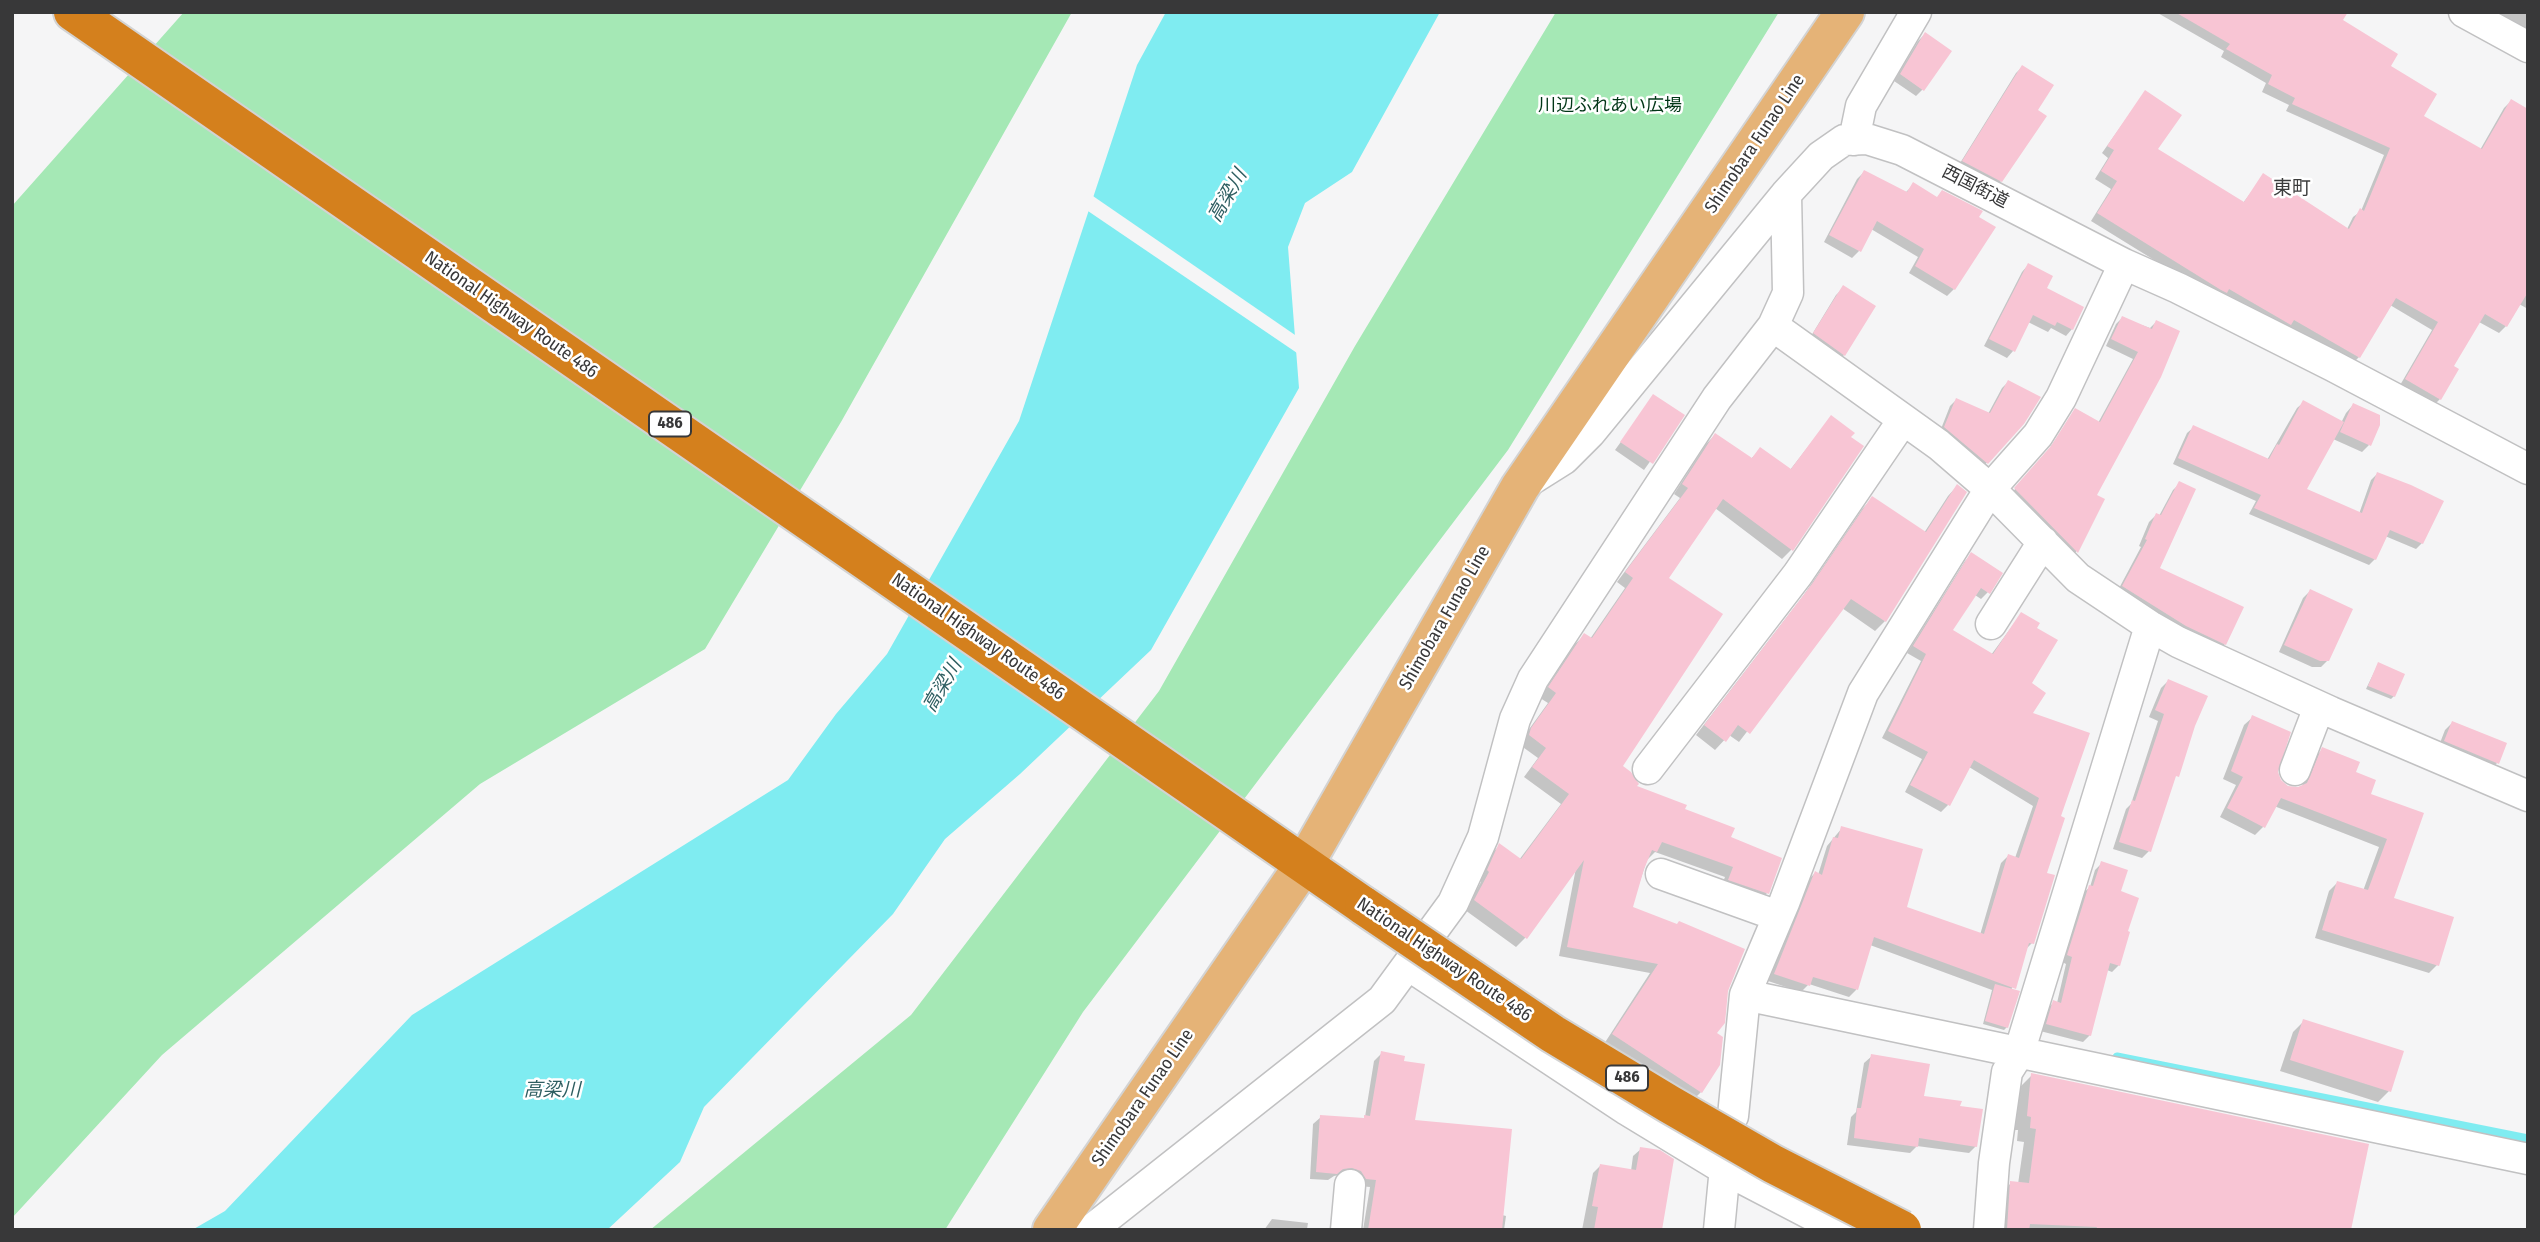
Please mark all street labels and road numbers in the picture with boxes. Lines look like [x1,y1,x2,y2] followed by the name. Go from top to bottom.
[1701,70,1809,218] street label: Shimobara Funao Line
[1938,161,2012,213] street label: 西国街道
[420,247,602,383] street label: National Highway Route 486
[649,412,691,436] road number: 486
[1395,542,1495,694] street label: Shimobara Funao Line
[887,569,1069,705] street label: National Highway Route 486
[1352,893,1536,1027] street label: National Highway Route 486
[1087,1025,1199,1171] street label: Shimobara Funao Line
[1606,1066,1648,1090] road number: 486

